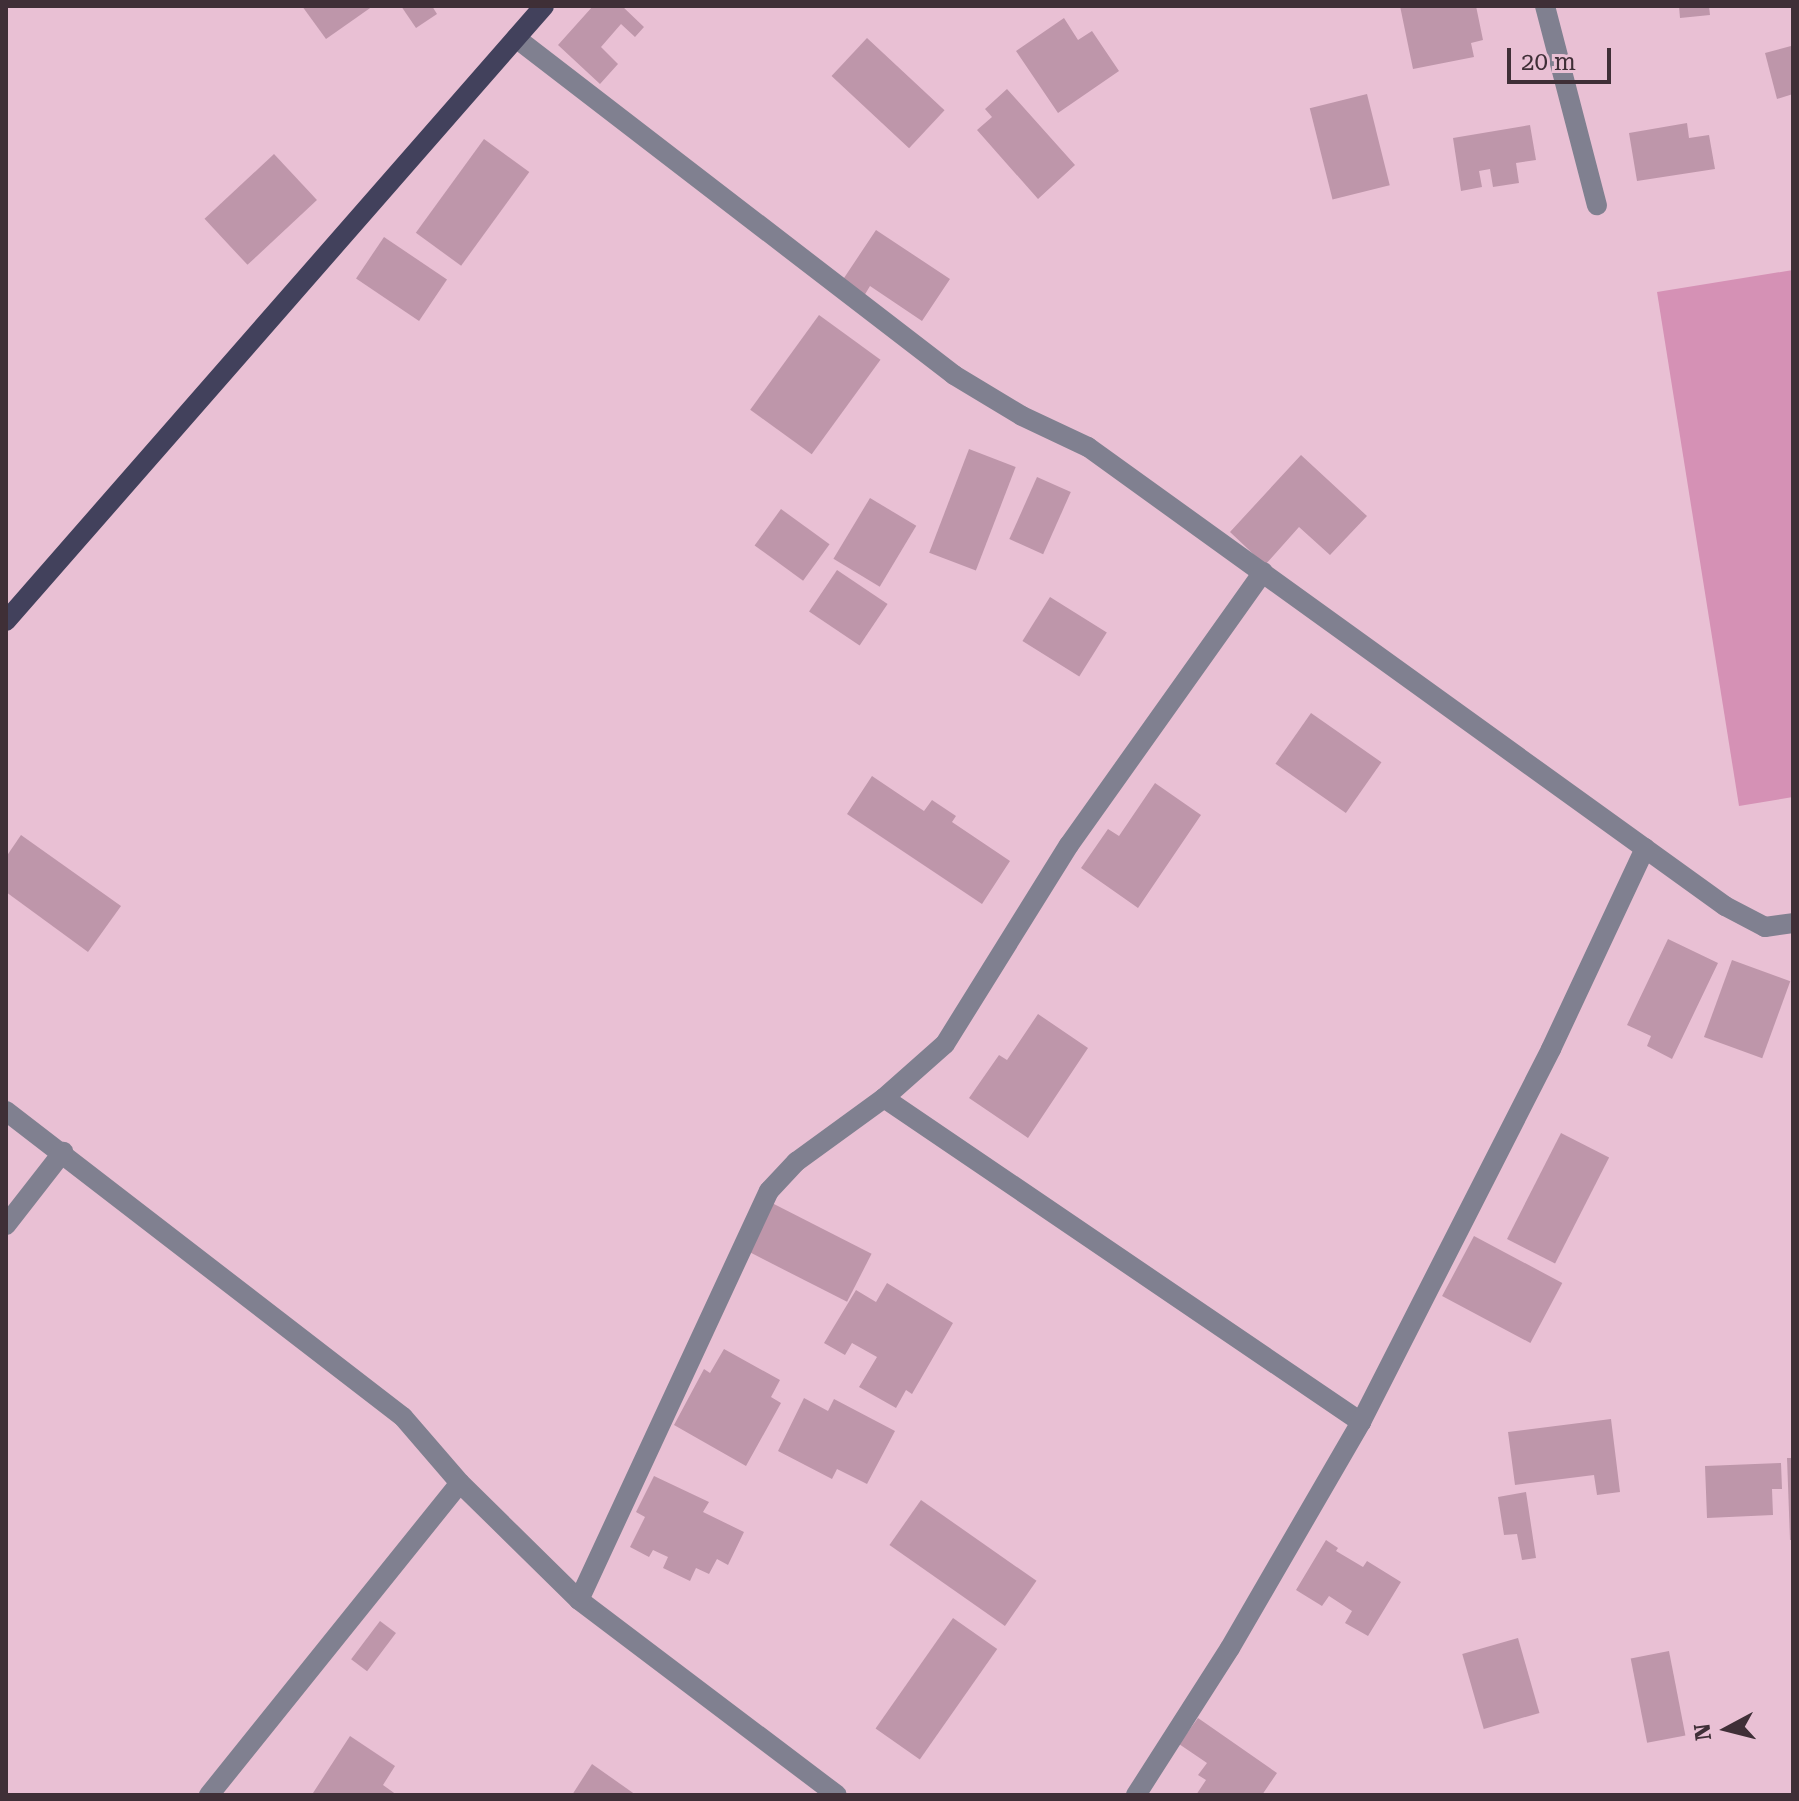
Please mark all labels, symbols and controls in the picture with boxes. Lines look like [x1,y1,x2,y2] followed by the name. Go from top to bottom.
[1511,32,1615,82] scale bar
[1521,48,1576,76] text: 20 m
[1687,1689,1767,1769] north arrow
[1689,1722,1716,1742] text: N

